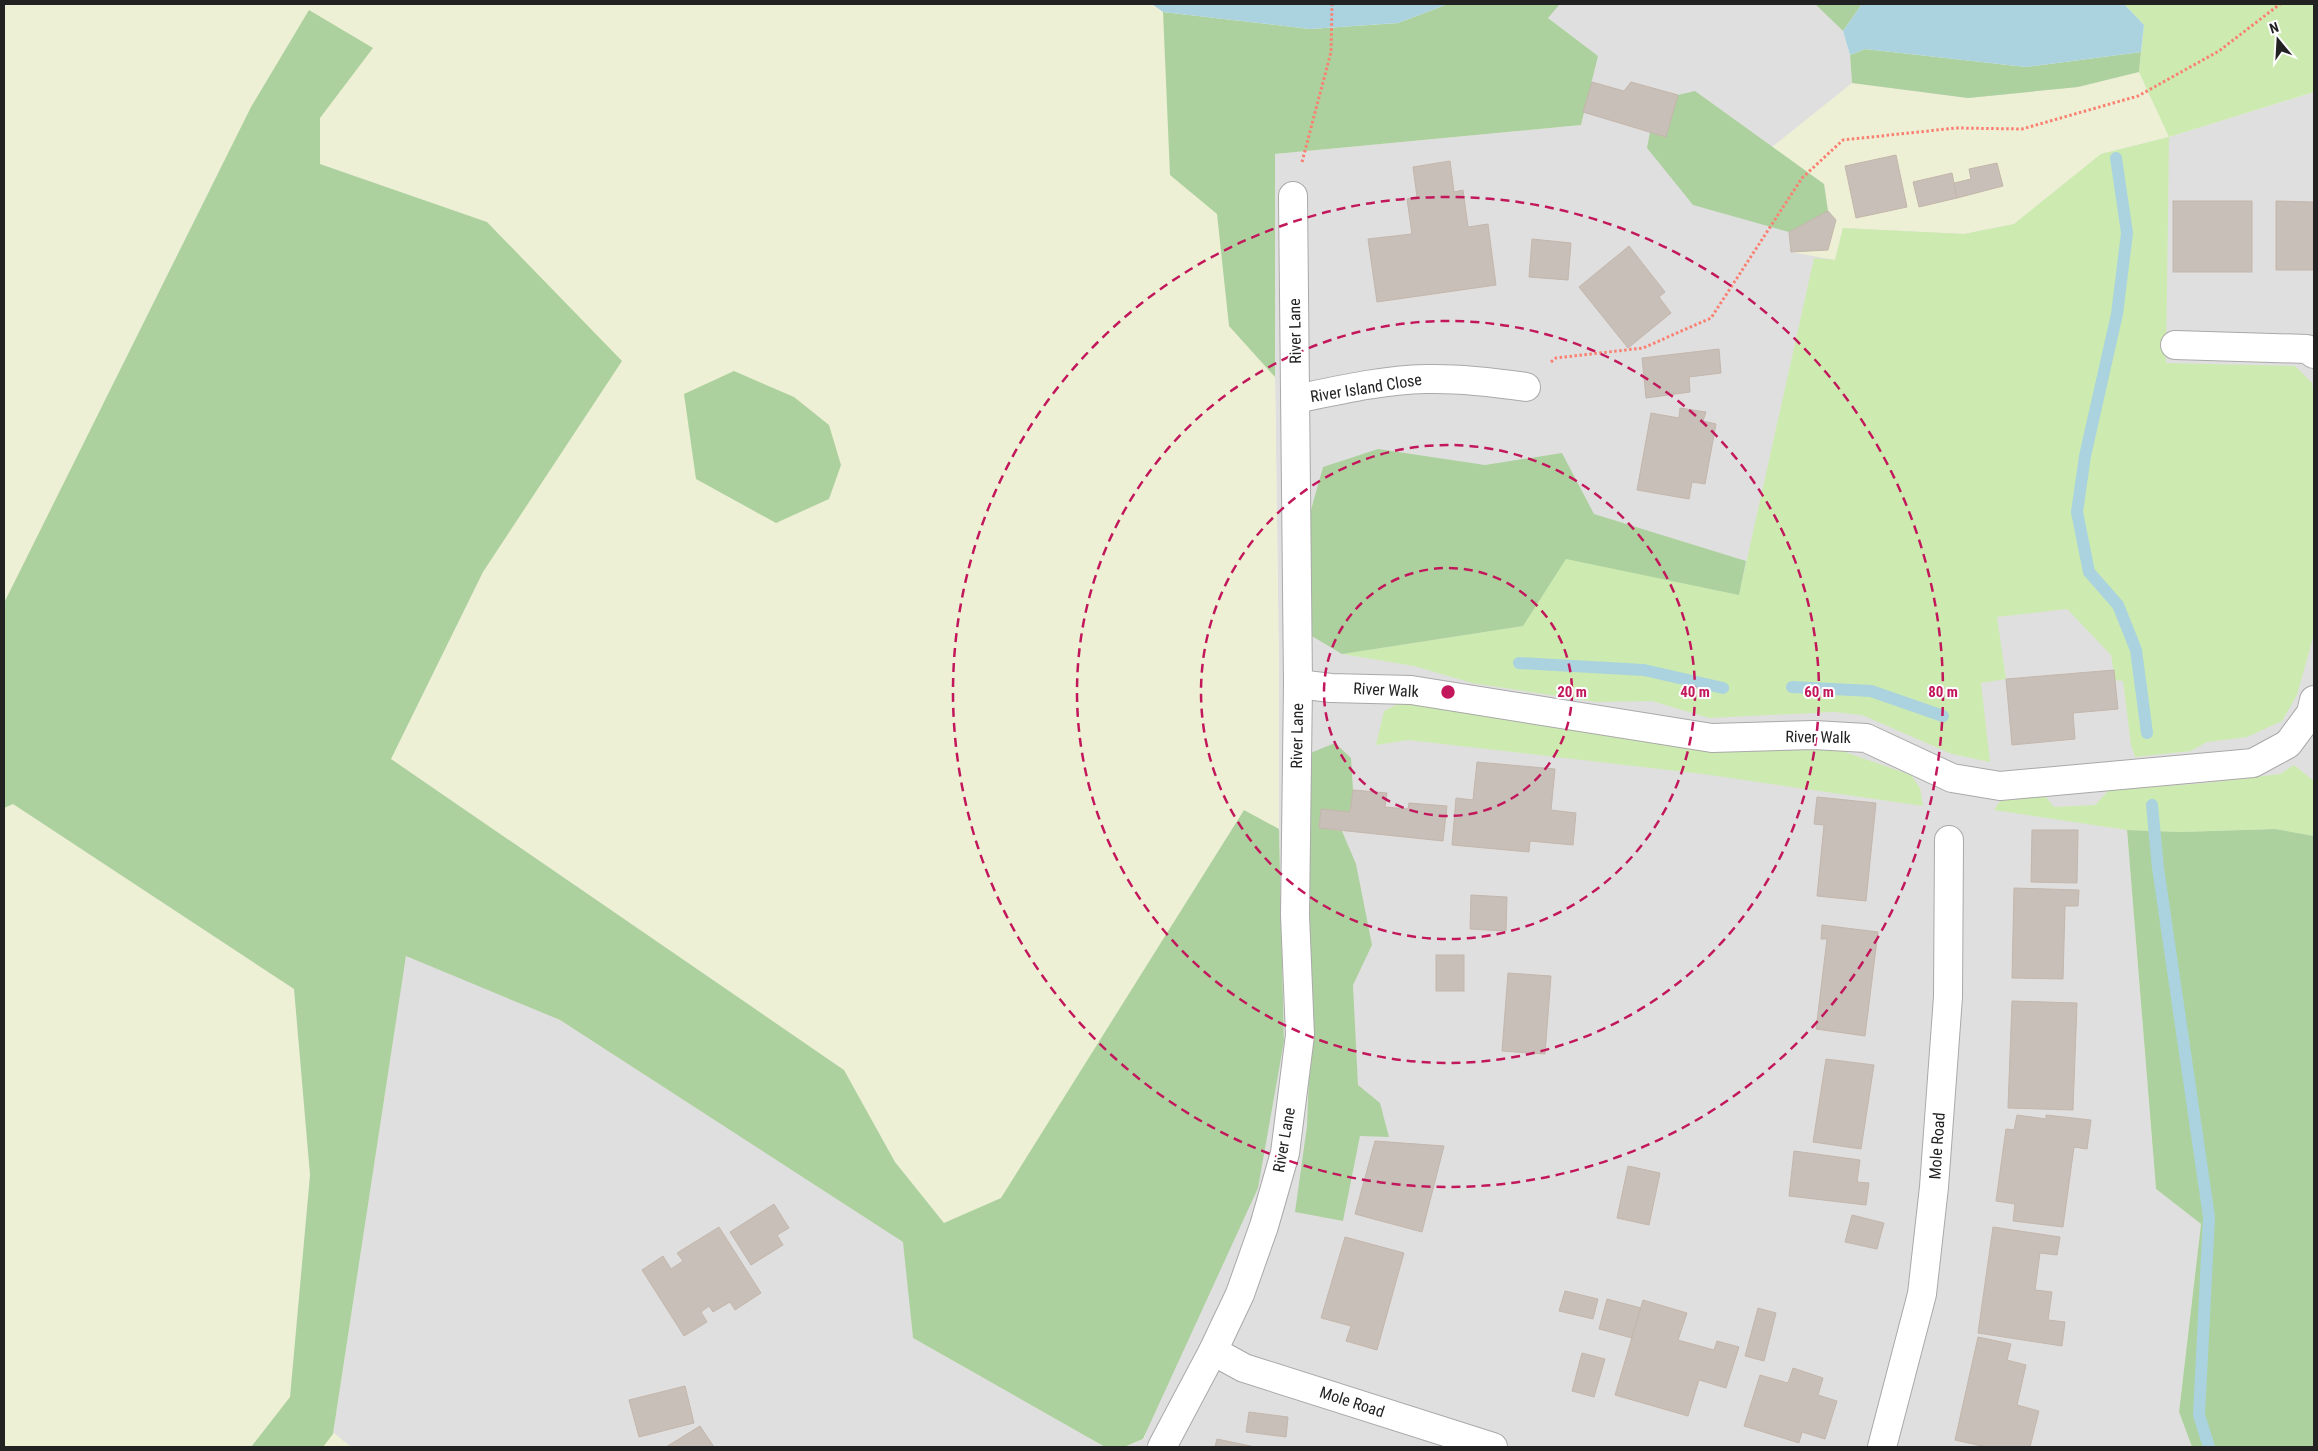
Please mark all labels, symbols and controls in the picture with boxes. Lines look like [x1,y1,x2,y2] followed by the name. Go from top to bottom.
[2253,15,2303,65] north arrow
[2267,19,2281,37] text: N
[1285,298,1305,364] street label: River Lane
[1309,370,1423,406] street label: River Island Close
[1353,679,1420,701] street label: River Walk
[1439,683,1457,701] centre of rings
[1557,683,1587,701] text: 20 m
[1680,683,1710,701] text: 40 m
[1804,683,1834,701] text: 60 m
[1928,683,1958,701] text: 80 m
[1287,703,1307,769] street label: River Lane
[1785,727,1852,747] street label: River Walk
[1269,1106,1299,1174] street label: River Lane
[1925,1112,1949,1180] street label: Mole Road
[1317,1383,1387,1421] street label: Mole Road

